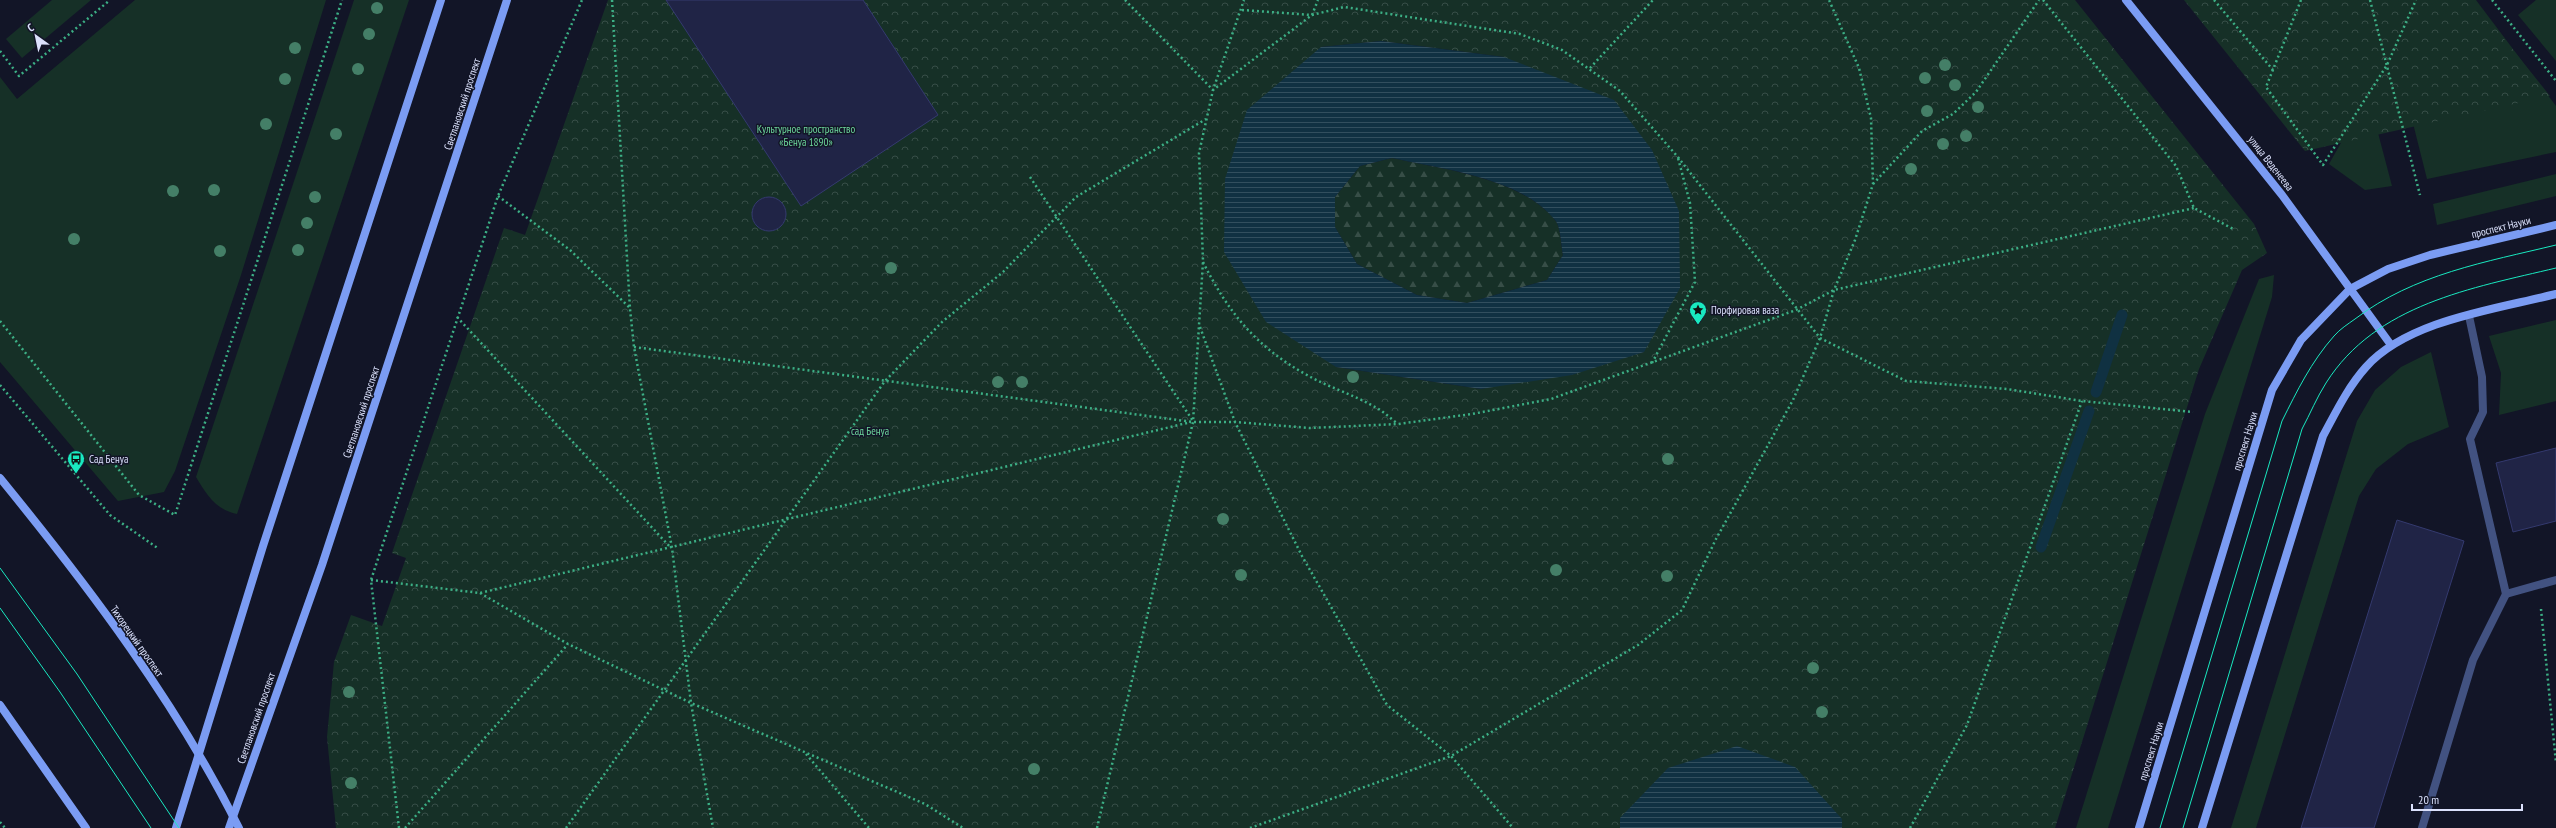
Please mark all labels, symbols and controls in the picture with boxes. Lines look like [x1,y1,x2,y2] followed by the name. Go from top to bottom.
[16,16,56,56] north arrow
[25,20,36,35] text: С
[441,56,484,152] street label: Светлановский проспект
[757,122,856,149] park label: Культурное пространство «Бенуа 1890»
[2245,133,2297,193] street label: улица Веденеева
[2470,213,2532,241] street label: проспект Науки
[1688,300,1708,325] place icon: Порфировая ваза
[1711,303,1779,317] place label: Порфировая ваза
[340,364,383,460] street label: Светлановский проспект
[2229,410,2261,472] street label: проспект Науки
[851,424,889,438] park label: сад Бенуа
[66,449,86,474] bus stop icon: Сад Бенуа
[89,452,128,466] place label: Сад Бенуа
[107,603,167,680] street label: Тихорецкий проспект
[234,670,278,765] street label: Светлановский проспект
[2135,720,2167,782] street label: проспект Науки
[2412,786,2522,812] scale bar
[2418,792,2439,807] text: 20 m

